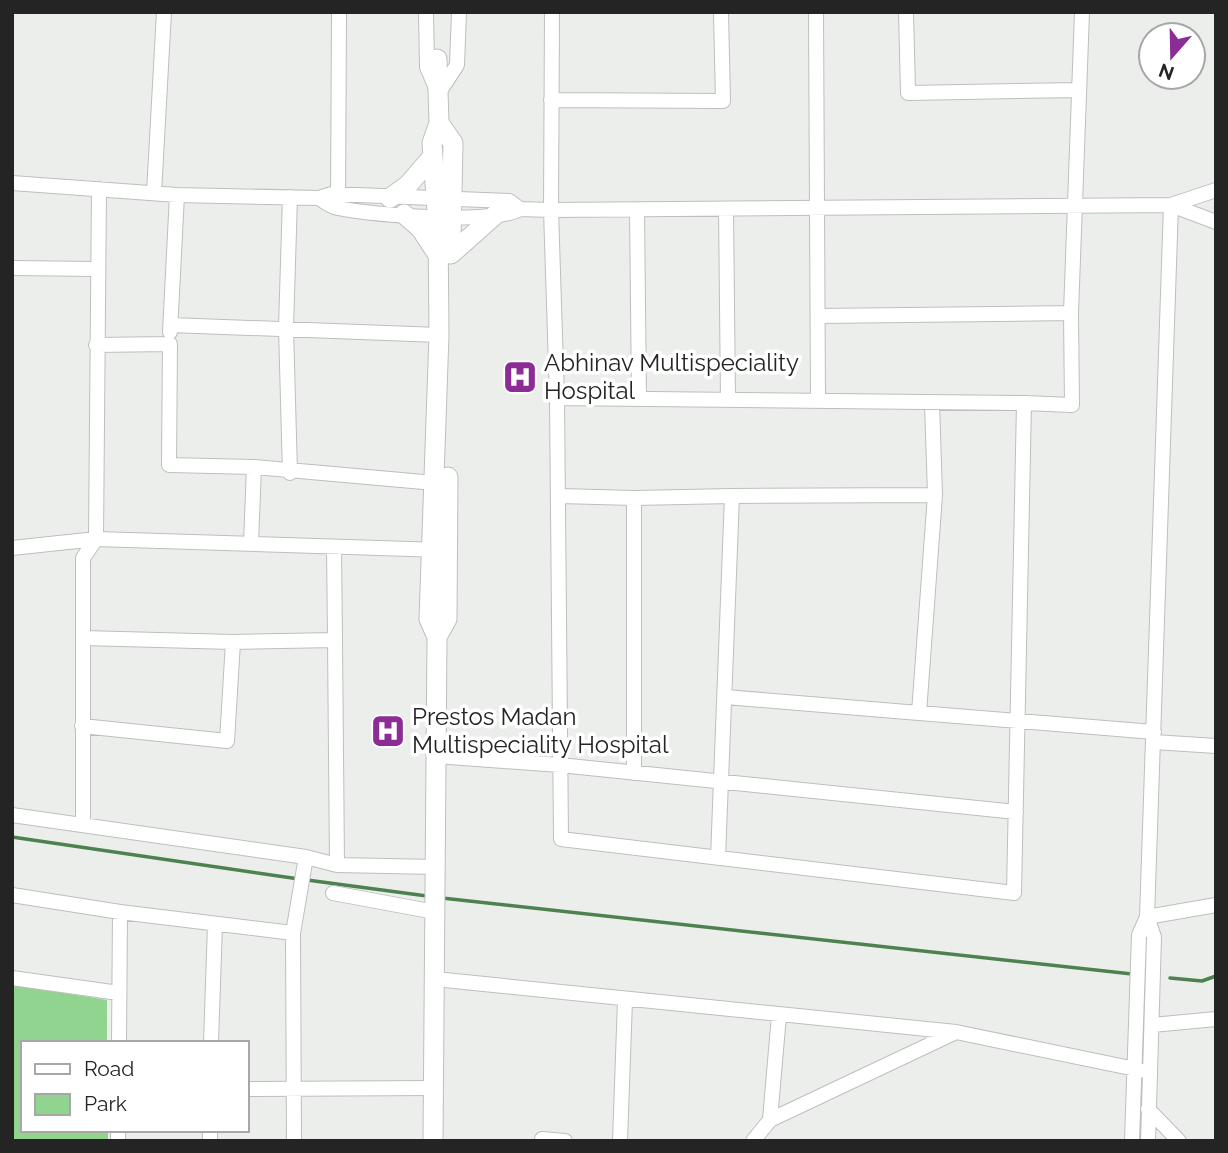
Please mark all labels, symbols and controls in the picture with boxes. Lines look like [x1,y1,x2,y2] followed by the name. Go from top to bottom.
[1137,21,1207,91] north arrow
[1156,59,1177,85] text: N
[544,348,799,405] place label: Abhinav Multispeciality Hospital
[501,358,539,396] hospital icon: Abhinav Multispeciality Hospital
[412,702,669,759] place label: Prestos Madan Multispeciality Hospital
[369,712,407,750] hospital icon: Prestos Madan Multispeciality Hospital
[21,1041,248,1132] legend
[84,1056,134,1081] text: Road
[84,1091,127,1116] text: Park

